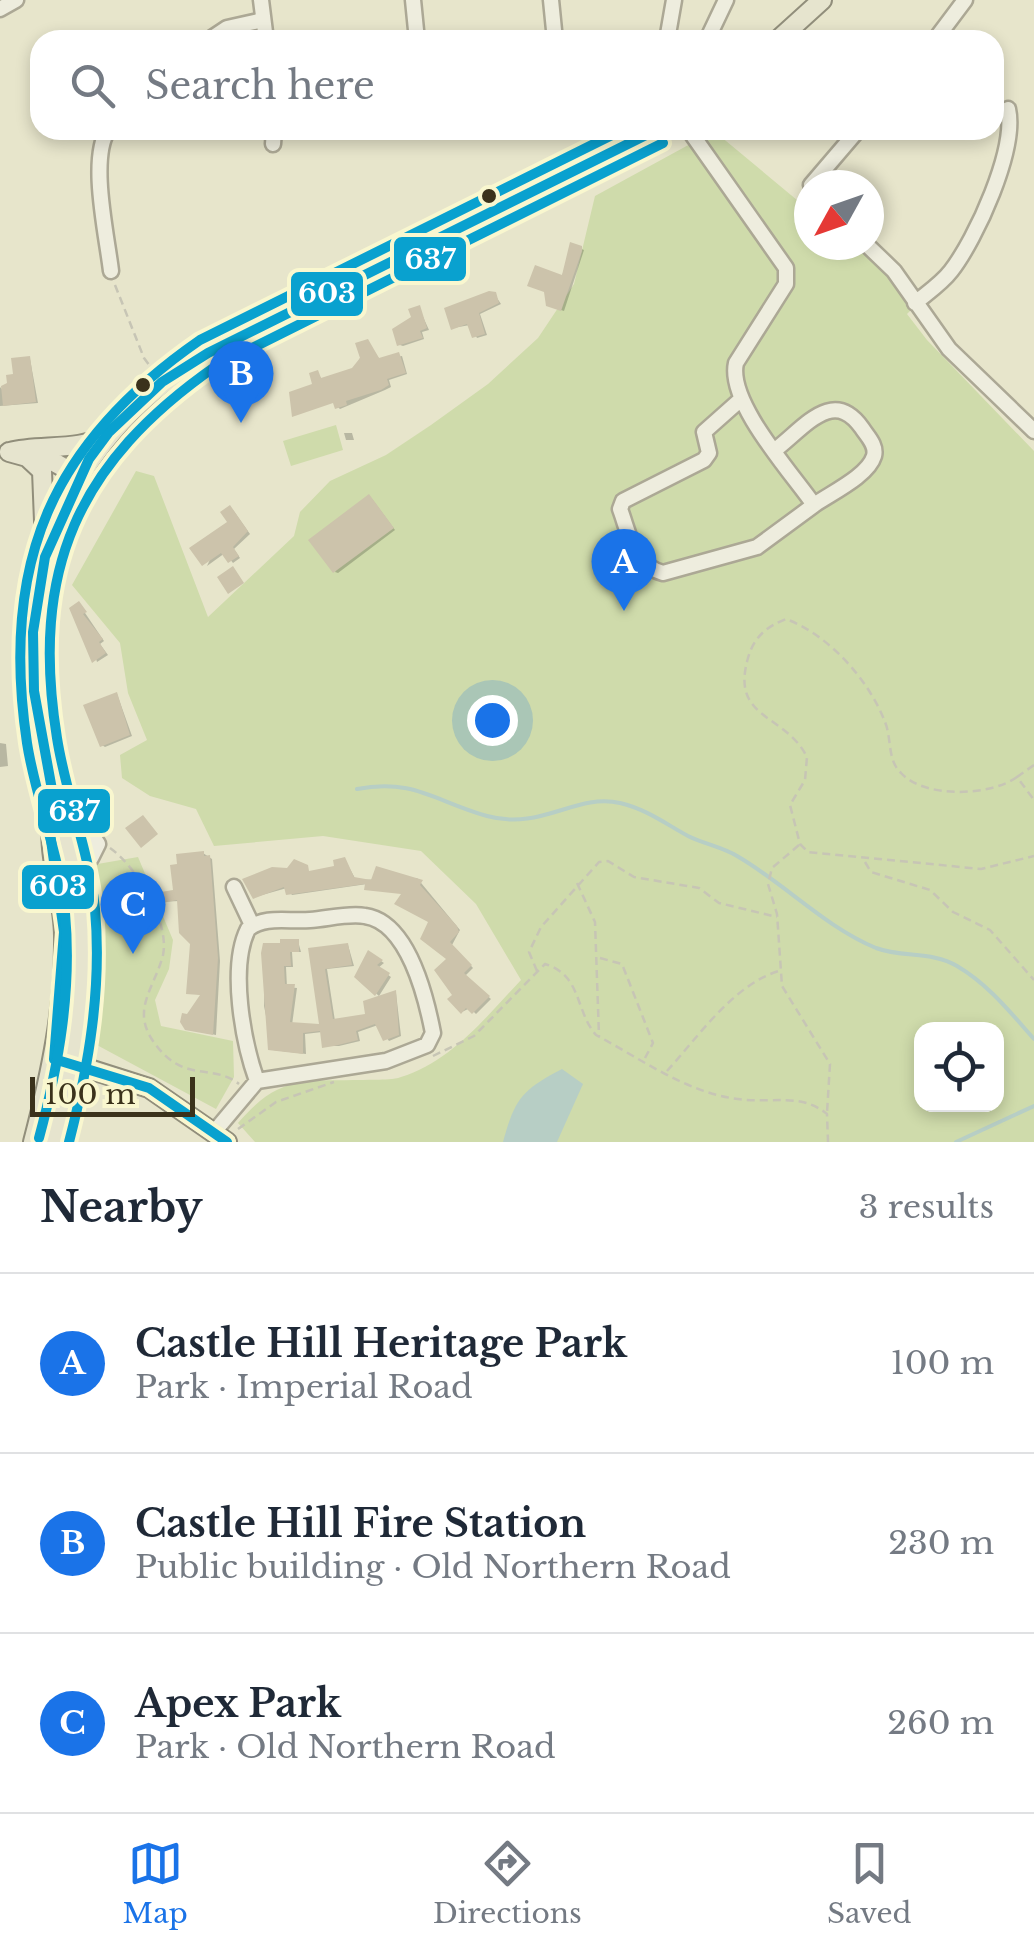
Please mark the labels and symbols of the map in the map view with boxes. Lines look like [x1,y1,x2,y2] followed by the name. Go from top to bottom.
[794,170,884,260] north arrow
[479,186,499,206] unlabelled marker
[392,235,468,283] line badge: 637
[404,242,456,277] text: 637
[289,270,365,318] line badge: 603
[298,276,356,311] text: 603
[208,340,274,423] pin: B
[133,375,153,395] unlabelled marker
[592,528,656,611] pin: A
[467,695,518,746] your location
[36,787,112,835] line badge: 637
[48,794,100,829] text: 637
[20,863,96,911] line badge: 603
[29,869,87,904] text: 603
[100,872,166,954] pin: C
[30,1072,195,1116] scale bar

